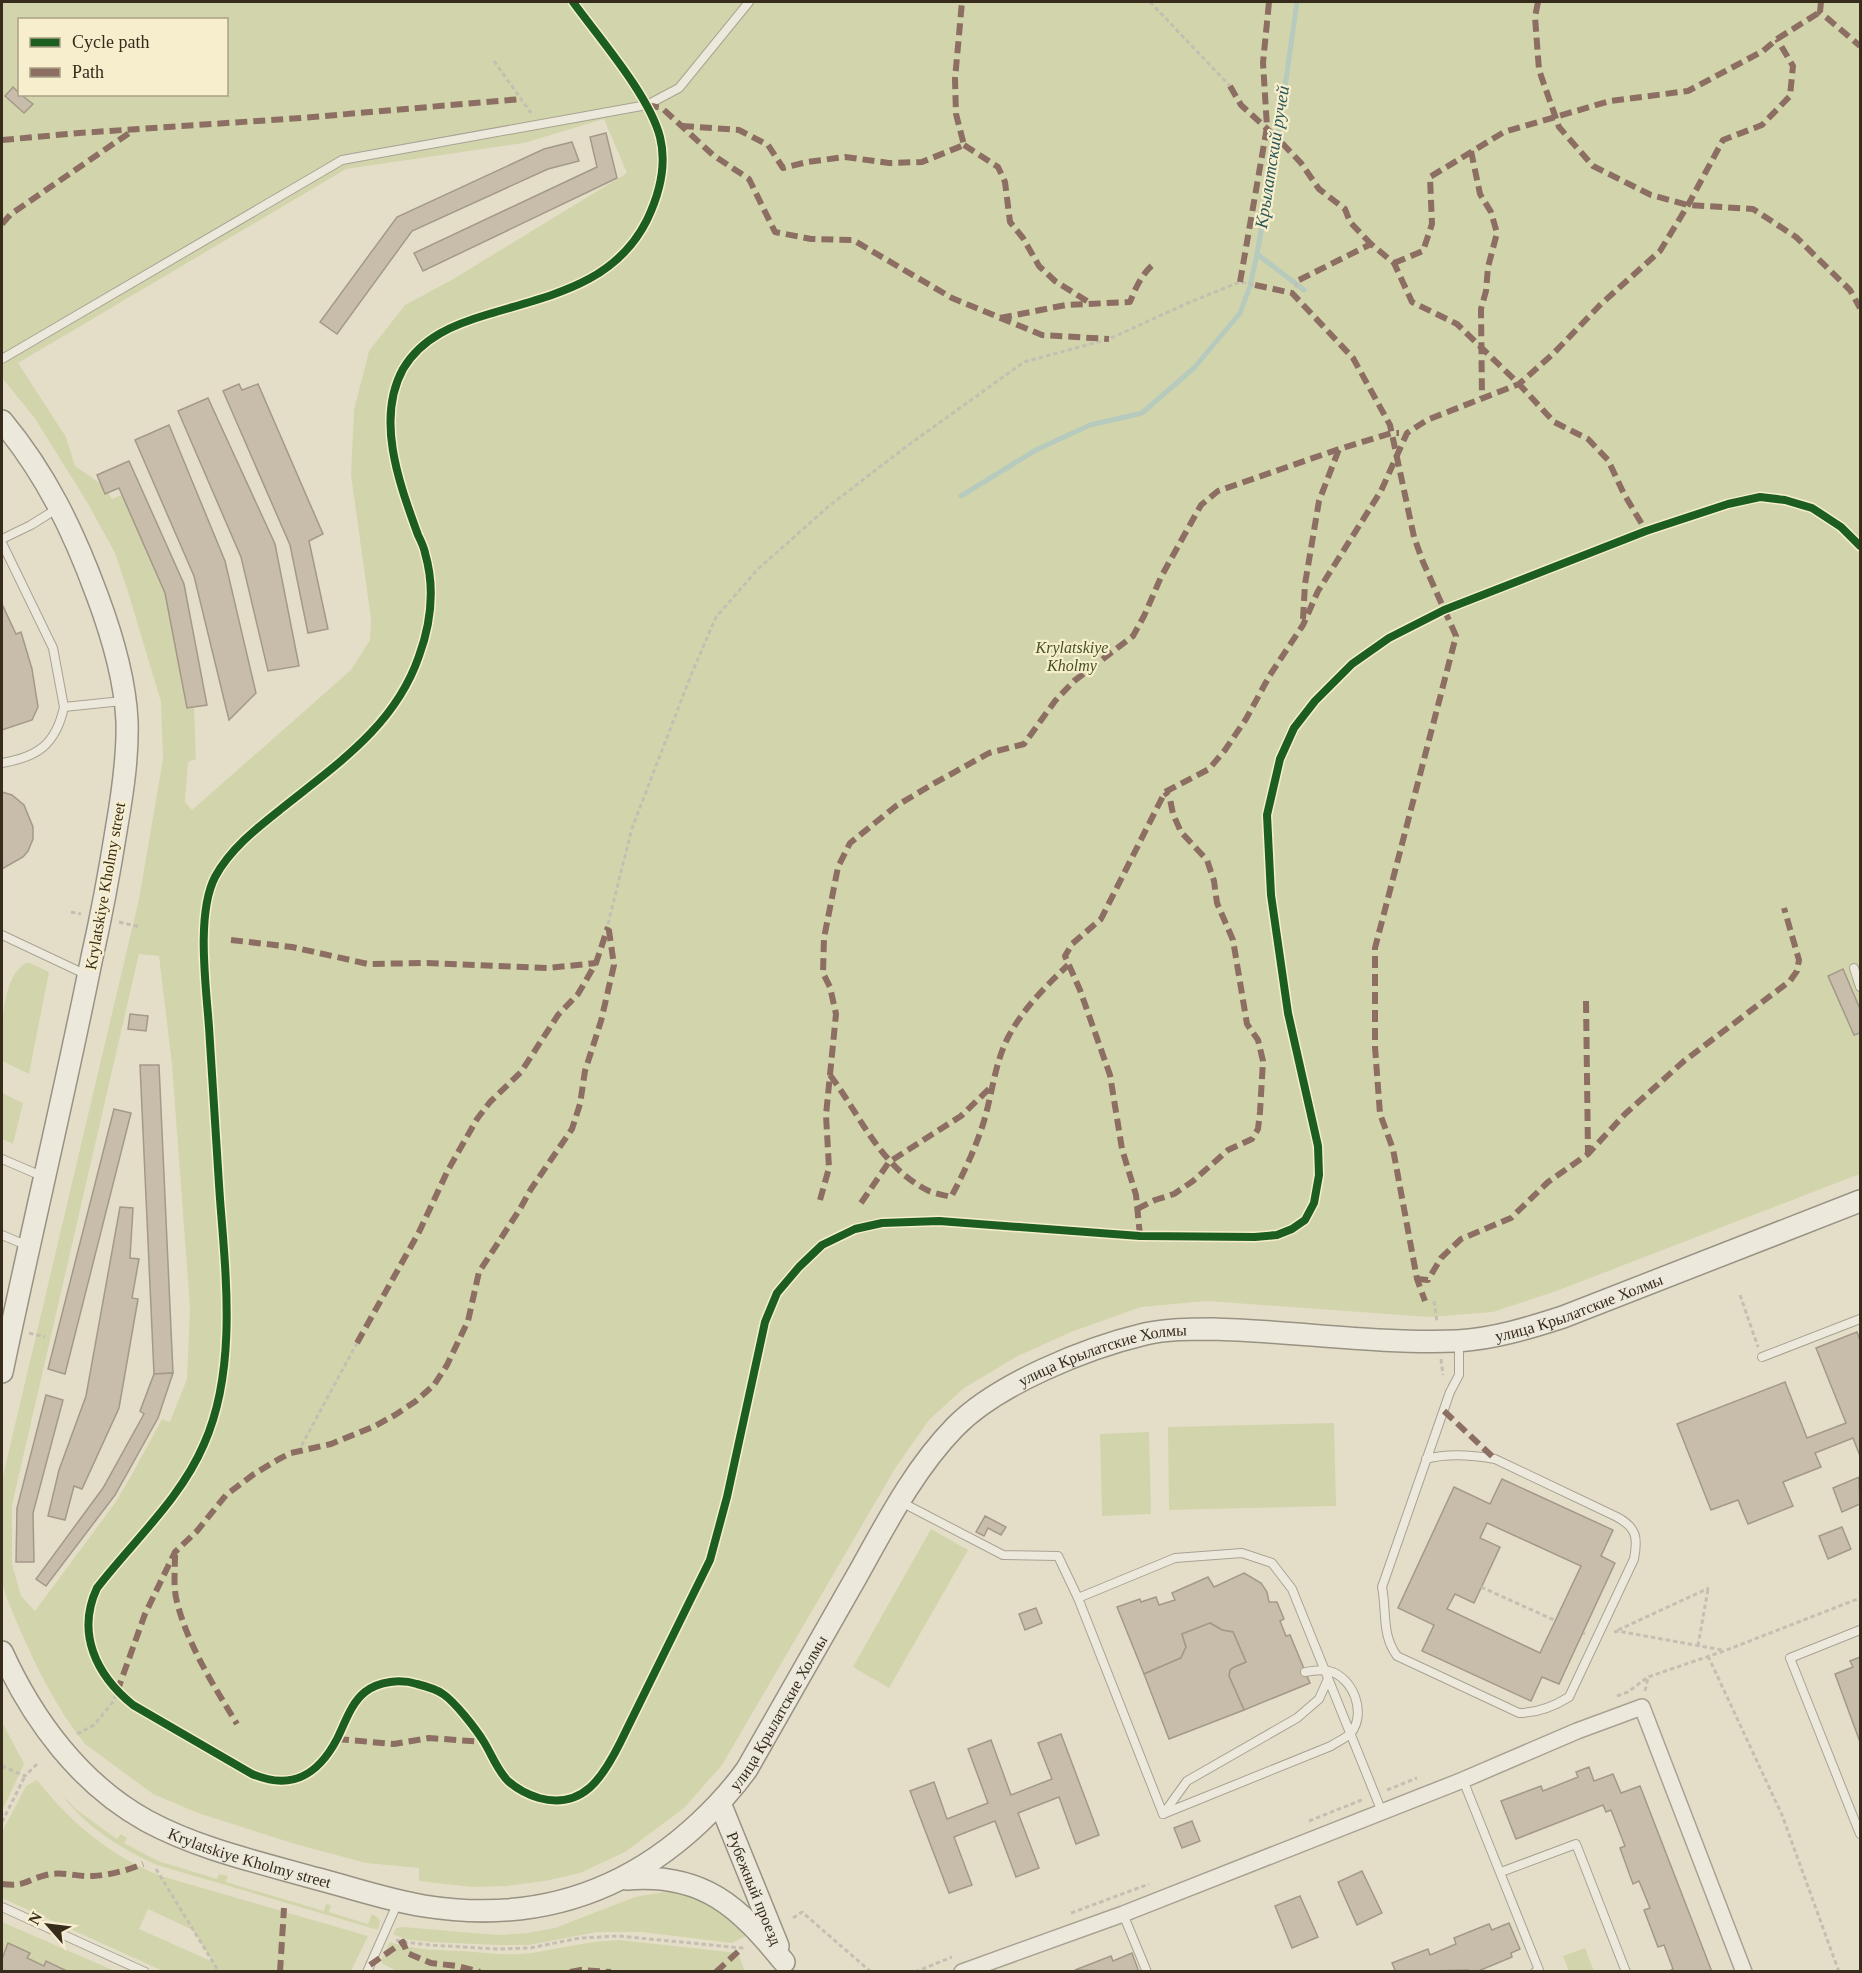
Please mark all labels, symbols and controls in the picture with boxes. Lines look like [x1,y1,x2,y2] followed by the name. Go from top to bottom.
[18,18,228,96] legend
[72,32,149,52] text: Cycle path
[72,62,104,82] text: Path
[1251,84,1293,231] water label: Крылатский ручей
[1035,639,1108,675] park label: Krylatskiye Kholmy
[82,800,129,971] street label: Krylatskiye Kholmy street
[1493,1270,1665,1345] street label: улица Крылатские Холмы
[1015,1321,1187,1390] street label: улица Крылатские Холмы
[726,1632,830,1794] street label: улица Крылатские Холмы
[166,1824,334,1891] street label: Krylatskiye Kholmy street
[724,1829,785,1948] street label: Рубежный проезд
[18,1895,78,1955] north arrow
[25,1909,46,1927] text: N

